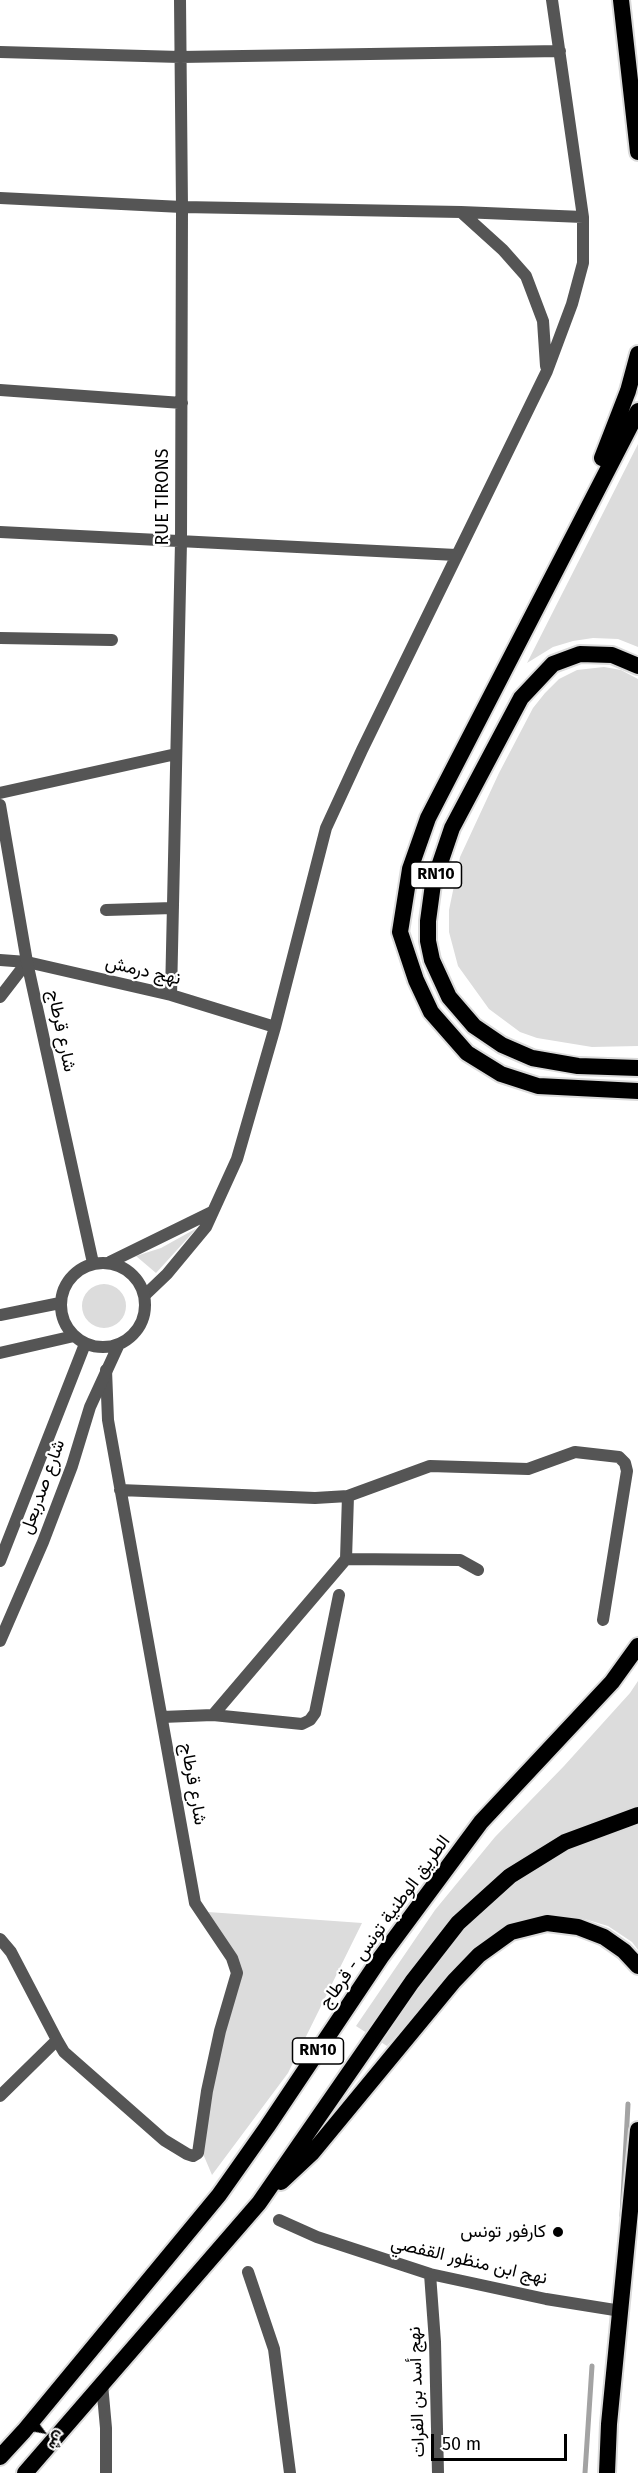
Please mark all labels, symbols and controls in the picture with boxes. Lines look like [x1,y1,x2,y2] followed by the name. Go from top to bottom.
[152,449,174,545] street label: RUE TIRONS
[410,862,462,888] road number: RN10
[103,952,183,990] street label: نهج درمش
[42,988,80,1074] street label: شارع قرطاج
[16,1437,70,1537] street label: شارع صدربعل
[175,1741,211,1827] street label: شارع قرطاج
[315,1831,455,2013] street label: الطريق الوطنية تونس - قرطاج
[292,2038,344,2064] road number: RN10
[460,2221,546,2243] place label: كارفور تونس
[551,2225,565,2239] marker: كارفور تونس
[389,2233,549,2289] street label: نهج ابن منظور القفصي
[404,2326,430,2458] street label: نهج أسد بن الفرات
[12,2401,72,2461] north arrow
[434,2422,570,2460] scale bar
[45,2428,71,2454] text: ش
[442,2433,481,2455] text: 50 m

